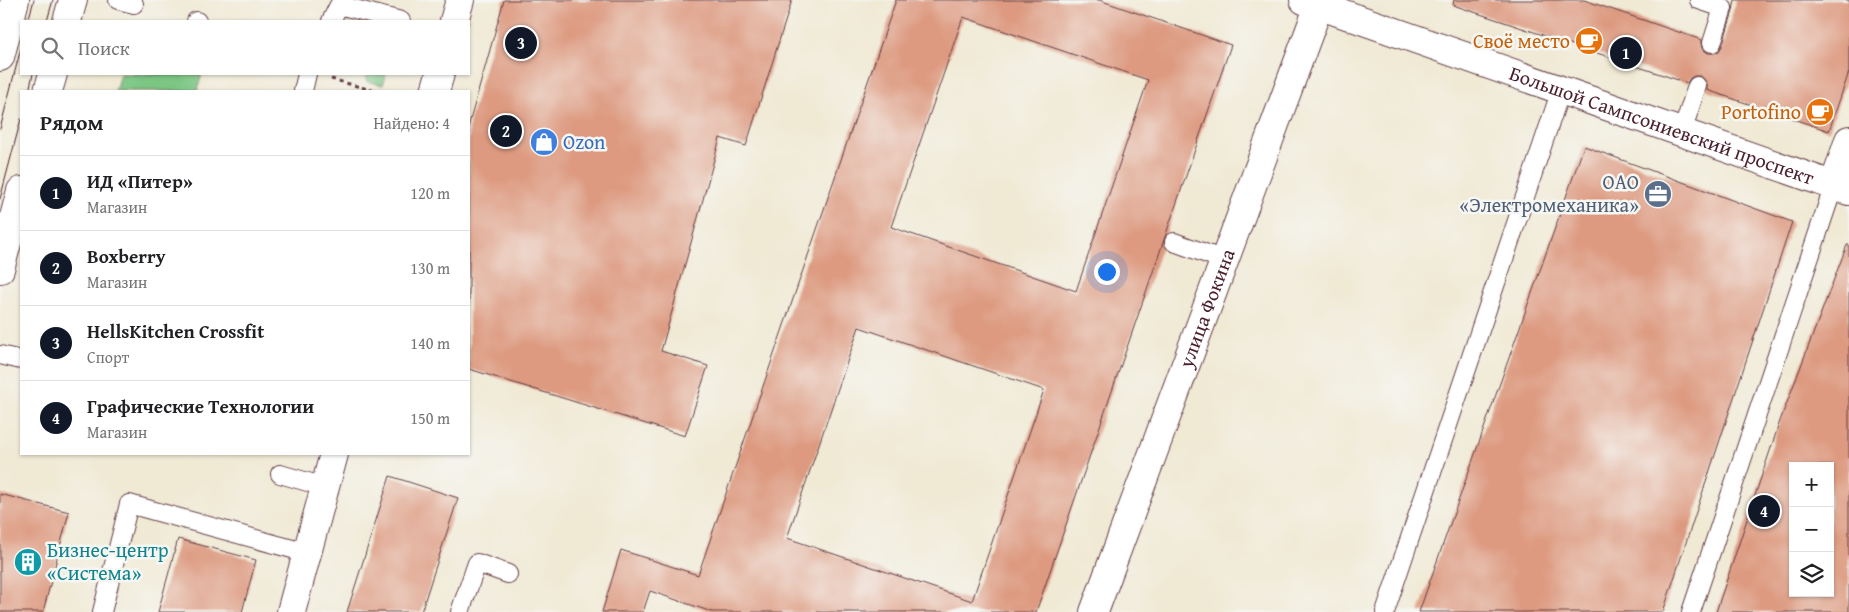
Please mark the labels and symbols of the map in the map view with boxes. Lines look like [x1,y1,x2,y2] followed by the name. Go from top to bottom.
[505,24,537,62] pin: 3
[1473,26,1570,55] place label: Своё место
[1574,26,1604,56] cafe icon: Своё место
[1610,34,1642,72] pin: 1
[1506,58,1818,192] street label: Большой Сампсониевский проспект
[1721,97,1801,126] place label: Portofino
[1805,97,1835,127] cafe icon: Portofino
[490,112,522,150] pin: 2
[529,127,559,157] shop icon: Ozon
[563,127,605,156] place label: Ozon
[1459,167,1639,219] place label: ОАО «Электромеханика»
[1643,179,1673,209] office icon: ОАО «Электромеханика»
[1170,244,1242,373] street label: улица Фокина
[1094,259,1120,285] your location
[1748,492,1780,530] pin: 4
[47,535,169,587] place label: Бизнес-центр «Система»
[13,547,43,577] building icon: Бизнес-центр «Система»

